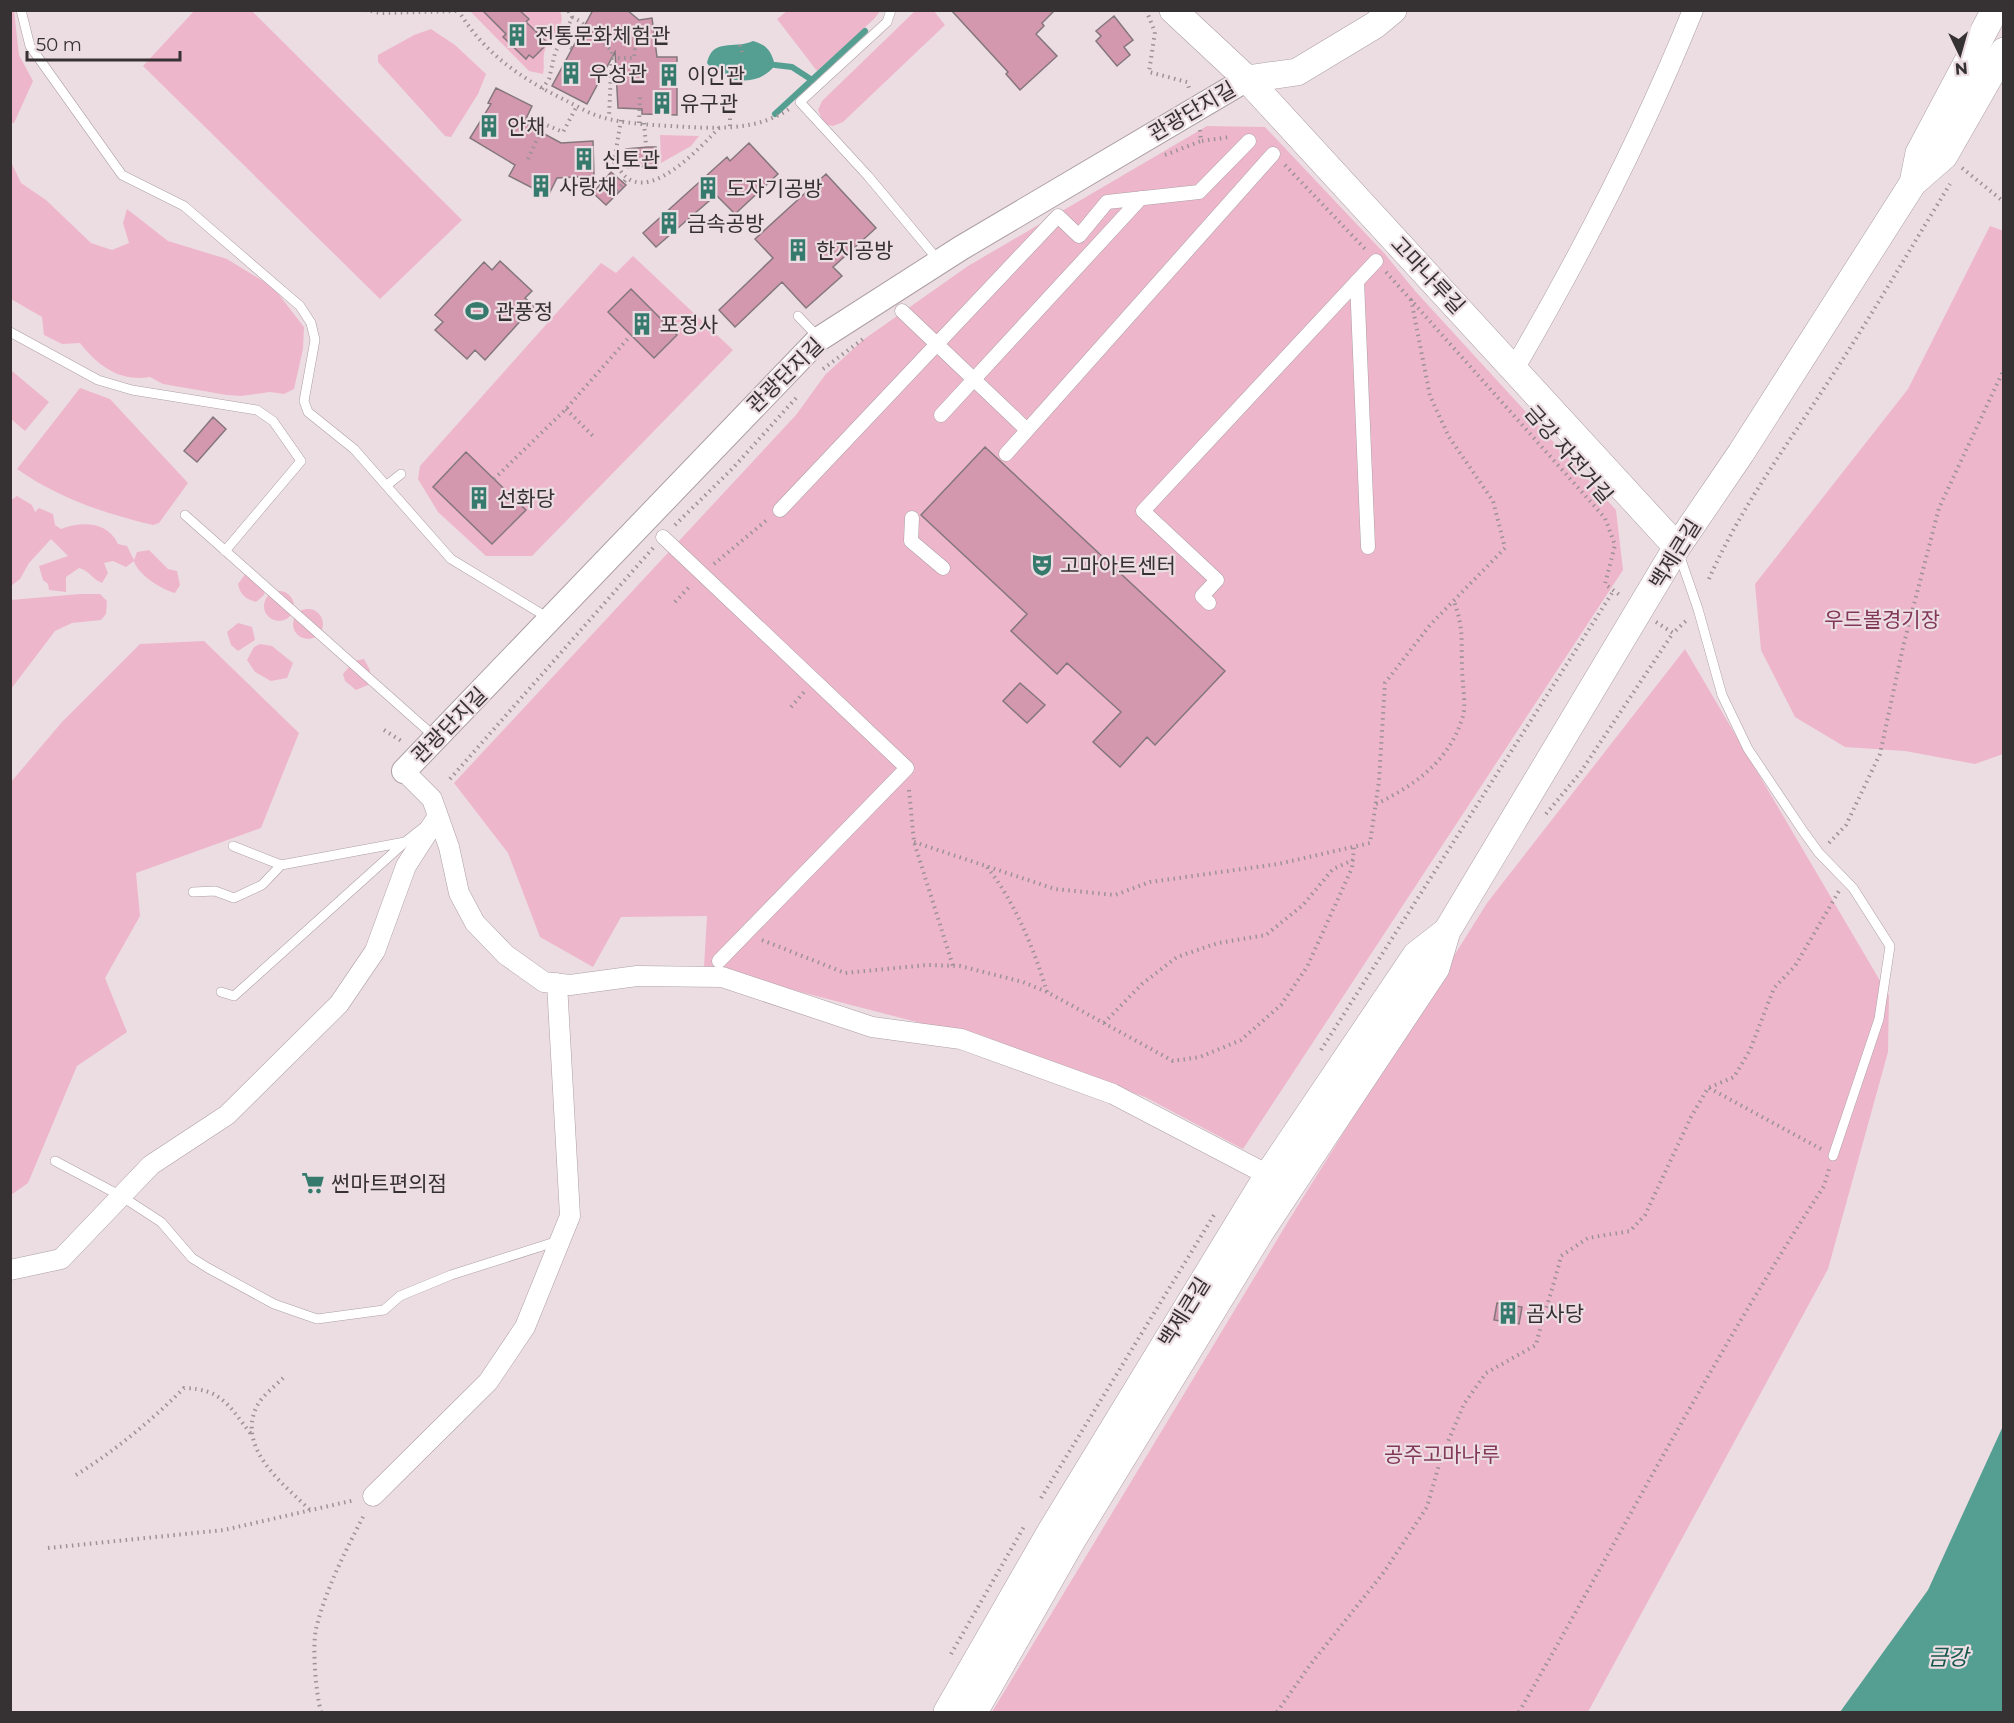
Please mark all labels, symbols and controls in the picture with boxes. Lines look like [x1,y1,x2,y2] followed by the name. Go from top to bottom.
[504,22,530,48] building icon: 전통문화체험관
[535,23,670,48] place label: 전통문화체험관
[27,24,180,62] scale bar
[1930,24,1990,84] north arrow
[36,34,82,56] text: 50 m
[1954,58,1969,78] text: N
[558,60,584,86] building icon: 우성관
[589,61,647,86] place label: 우성관
[656,62,682,88] building icon: 이인관
[687,63,745,88] place label: 이인관
[1144,76,1240,146] street label: 관광단지길
[649,90,675,116] building icon: 유구관
[680,91,738,116] place label: 유구관
[476,113,502,139] building icon: 안채
[507,114,546,139] place label: 안채
[571,146,597,172] building icon: 신토관
[602,147,660,172] place label: 신토관
[528,173,554,199] building icon: 사랑채
[559,174,617,199] place label: 사랑채
[695,175,721,201] building icon: 도자기공방
[726,176,823,201] place label: 도자기공방
[656,210,682,236] building icon: 금속공방
[687,211,764,236] place label: 금속공방
[1386,231,1470,319] street label: 고마나루길
[785,237,811,263] building icon: 한지공방
[816,238,893,263] place label: 한지공방
[464,298,490,324] sports icon: 관풍정
[495,299,553,324] place label: 관풍정
[629,311,655,337] building icon: 포정사
[660,312,718,337] place label: 포정사
[742,332,828,418] street label: 관광단지길
[1520,400,1618,508] street label: 금강 자전거길
[466,485,492,511] building icon: 선화당
[497,486,555,511] place label: 선화당
[1644,515,1706,593] street label: 백제큰길
[1029,552,1055,578] theatre icon: 고마아트센터
[1060,553,1176,578] place label: 고마아트센터
[1824,607,1940,632] park label: 우드볼경기장
[406,682,492,768] street label: 관광단지길
[300,1170,326,1196] supermarket icon: 썬마트편의점
[331,1171,447,1196] place label: 썬마트편의점
[1153,1273,1215,1351] street label: 백제큰길
[1495,1300,1521,1326] building icon: 곰사당
[1526,1301,1584,1326] place label: 곰사당
[1384,1442,1500,1467] park label: 공주고마나루
[1928,1644,1971,1671] water label: 금강

